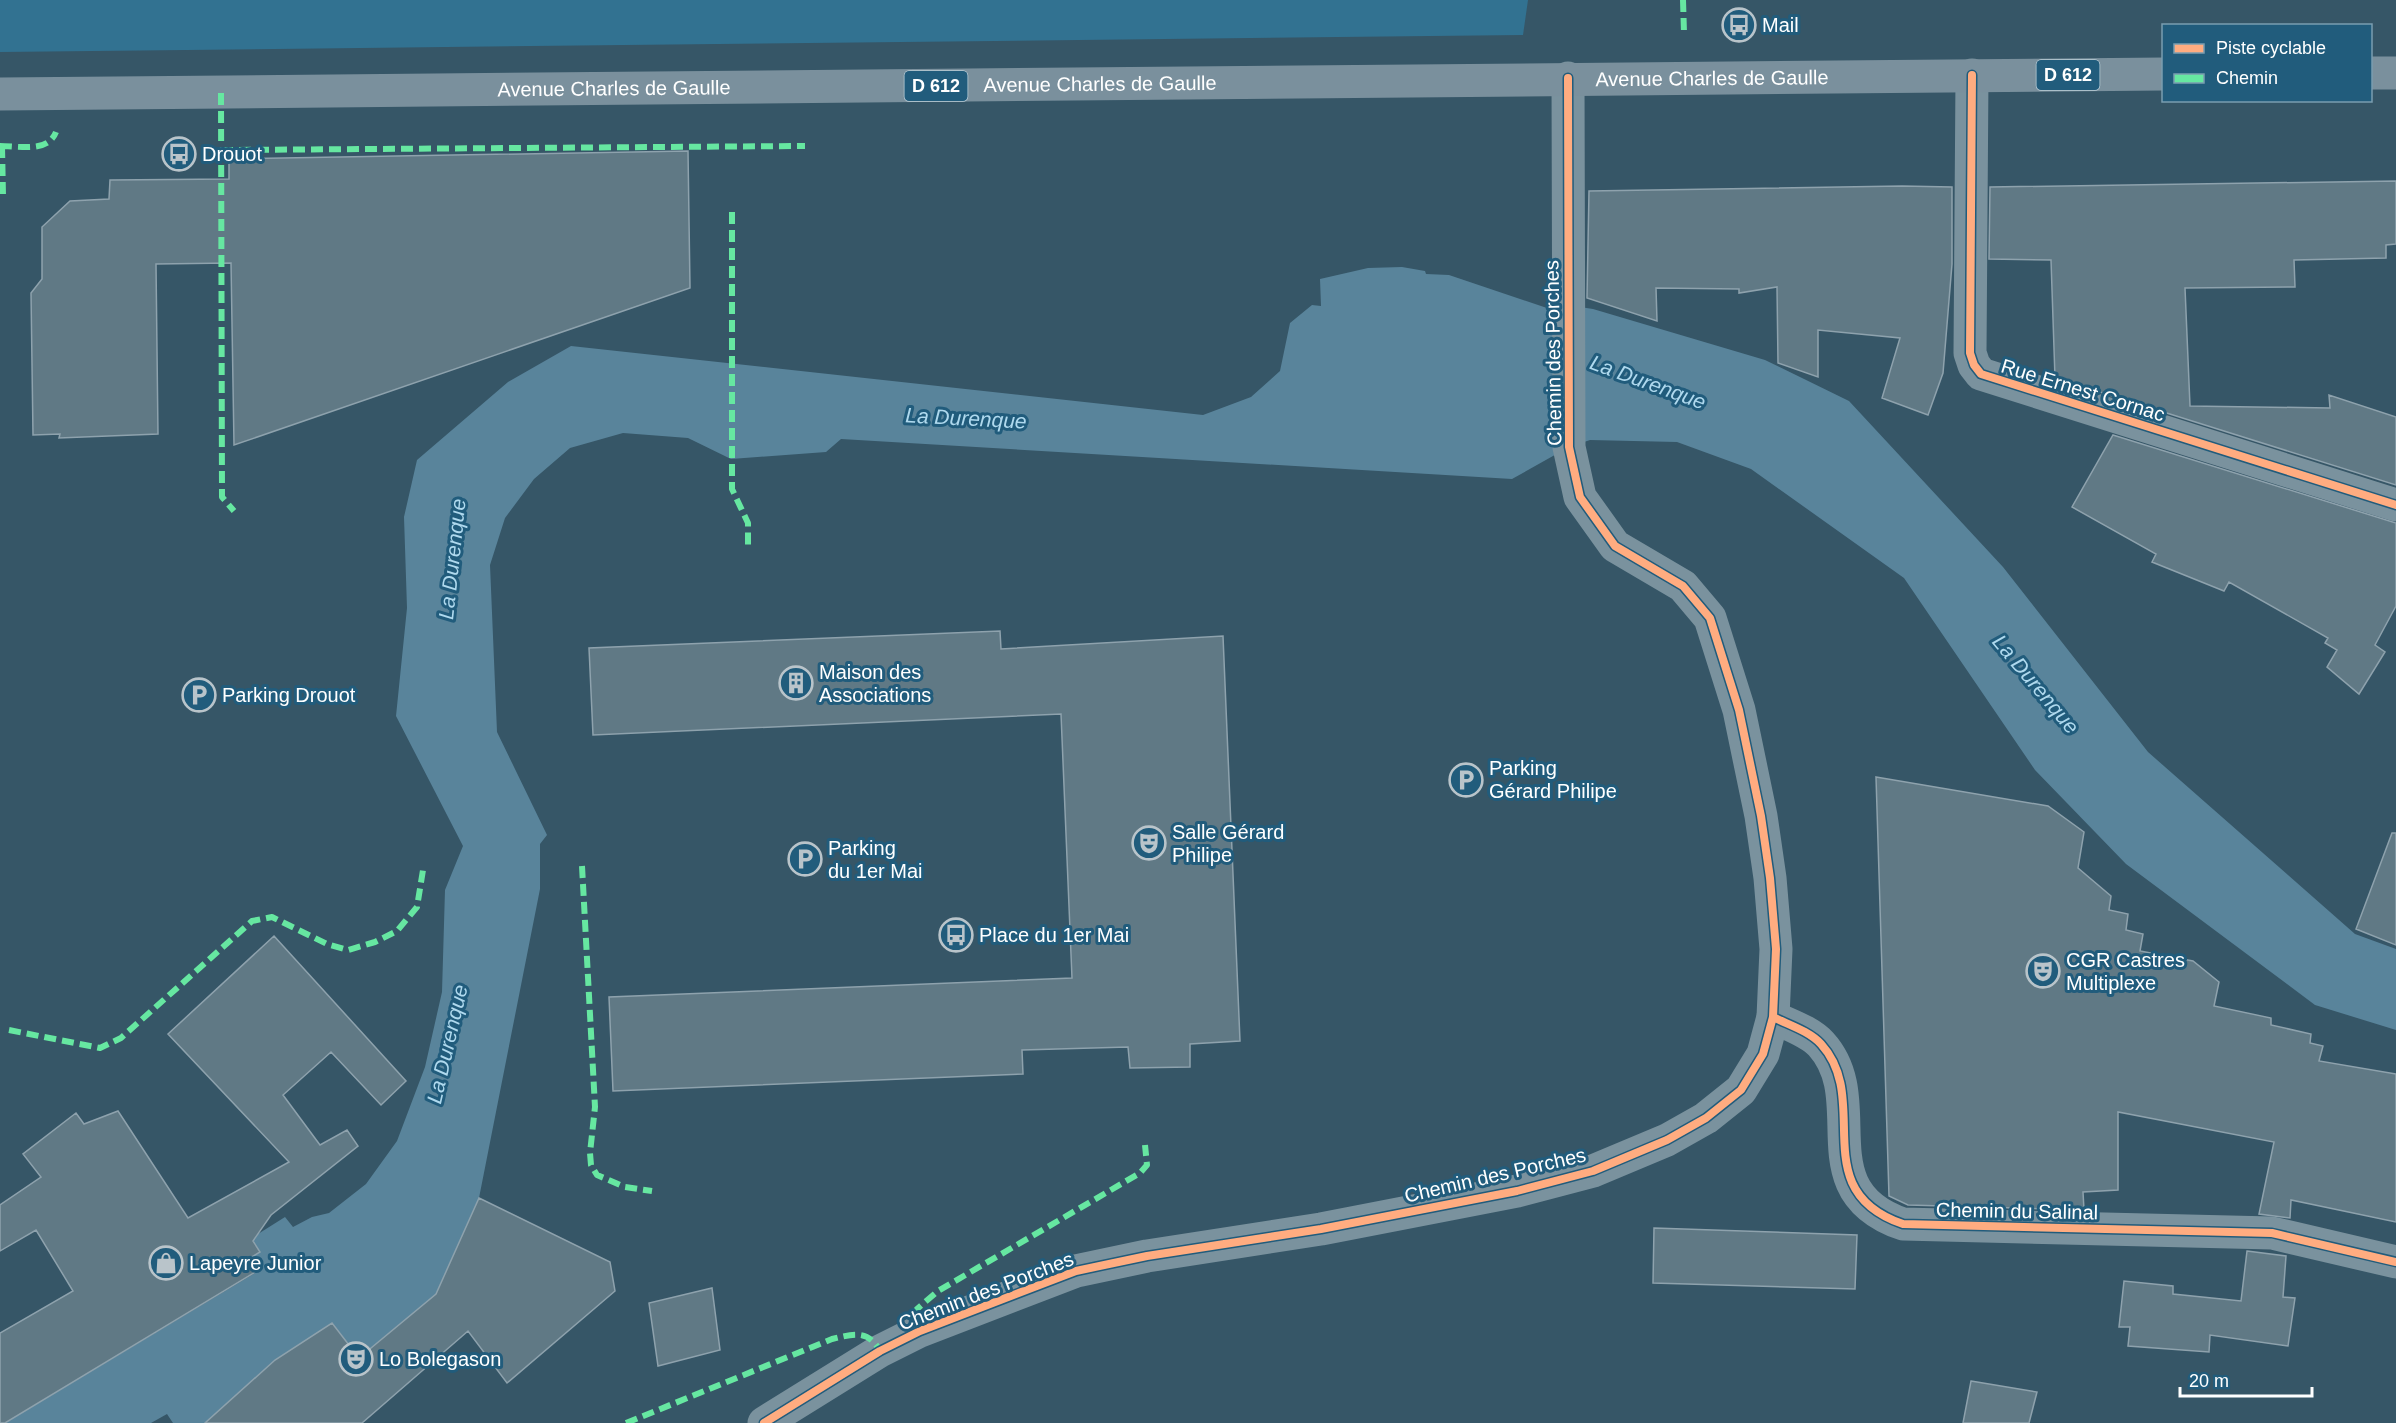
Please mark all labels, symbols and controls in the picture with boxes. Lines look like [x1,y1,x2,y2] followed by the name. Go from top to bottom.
[1721,7,1757,43] bus stop icon: Mail
[1762,14,1799,36] place label: Mail
[2162,24,2372,102] legend
[2216,38,2326,58] text: Piste cyclable
[2036,60,2100,90] road number: D 612
[1595,66,1829,90] street label: Avenue Charles de Gaulle
[2216,68,2278,88] text: Chemin
[904,71,968,101] road number: D 612
[983,72,1217,96] street label: Avenue Charles de Gaulle
[497,76,731,100] street label: Avenue Charles de Gaulle
[161,136,197,172] bus stop icon: Drouot
[202,143,262,165] place label: Drouot
[1540,260,1566,446] street label: Chemin des Porches
[1587,350,1709,414] water label: La Durenque
[1998,355,2168,425] street label: Rue Ernest Cornac
[905,403,1027,433] water label: La Durenque
[434,497,470,621] water label: La Durenque
[1988,630,2084,738] water label: La Durenque
[819,661,931,706] place label: Maison des Associations
[778,665,814,701] building icon: Maison des Associations
[181,677,217,713] parking icon: Parking Drouot
[222,684,356,706] place label: Parking Drouot
[1489,757,1617,802] place label: Parking Gérard Philipe
[1448,762,1484,798] parking icon: Parking Gérard Philipe
[1172,821,1284,866] place label: Salle Gérard Philipe
[1131,825,1167,861] theatre icon: Salle Gérard Philipe
[828,837,923,882] place label: Parking du 1er Mai
[787,841,823,877] parking icon: Parking du 1er Mai
[938,917,974,953] bus stop icon: Place du 1er Mai
[979,924,1129,946] place label: Place du 1er Mai
[2066,949,2185,994] place label: CGR Castres Multiplexe
[2025,953,2061,989] theatre icon: CGR Castres Multiplexe
[422,982,472,1106] water label: La Durenque
[1402,1143,1588,1207] street label: Chemin des Porches
[1936,1199,2098,1223] street label: Chemin du Salinal
[148,1245,184,1281] shop icon: Lapeyre Junior
[895,1247,1077,1335] street label: Chemin des Porches
[189,1252,322,1274] place label: Lapeyre Junior
[338,1341,374,1377] theatre icon: Lo Bolegason
[379,1348,501,1370] place label: Lo Bolegason
[2180,1360,2312,1398] scale bar
[2189,1371,2229,1391] text: 20 m

